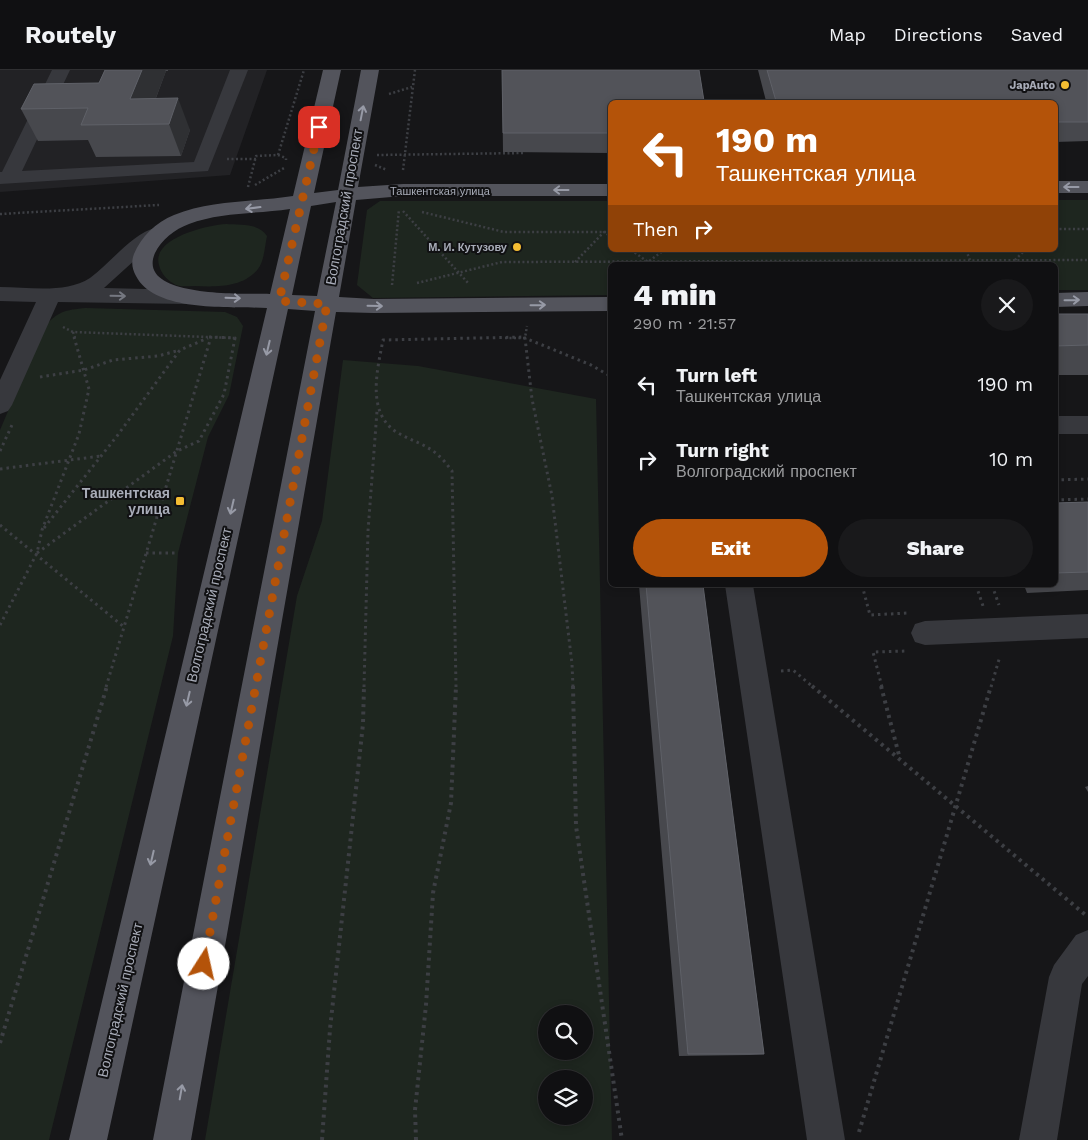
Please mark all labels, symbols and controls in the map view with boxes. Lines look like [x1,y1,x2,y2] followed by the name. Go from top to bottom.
[25,21,116,49] text: Routely
[829,24,866,45] text: Map
[894,24,983,45] text: Directions
[1011,24,1063,45] text: Saved
[1010,79,1055,92] place label: JapAuto
[1059,79,1071,91] marker: JapAuto
[358,105,367,121] one-way arrow
[298,106,340,148] pin
[305,113,333,141] icon: arrive
[716,119,818,161] text: 190 m
[633,120,698,185] icon: left
[322,127,366,286] street label: Волгоградский проспект
[716,161,916,186] text: Ташкентская улица
[1064,182,1080,192] one-way arrow
[390,185,491,198] street label: Ташкентская улица
[554,185,570,195] one-way arrow
[246,203,262,213] one-way arrow
[689,215,717,243] icon: right
[633,218,679,241] text: Then
[428,241,508,254] place label: М. И. Кутузову
[511,241,523,253] marker: М. И. Кутузову
[633,277,717,312] text: 4 min
[981,279,1033,331] button: close
[110,291,126,301] one-way arrow
[225,294,241,303] one-way arrow
[1063,295,1079,305] one-way arrow
[529,300,545,310] one-way arrow
[367,301,383,311] one-way arrow
[633,314,736,333] text: 290 m · 21:57
[263,340,272,356] one-way arrow
[676,364,757,387] text: Turn left
[633,371,661,399] icon: left
[977,373,1033,396] text: 190 m
[676,387,821,406] text: Ташкентская улица
[676,439,769,462] text: Turn right
[633,446,661,474] icon: right
[989,448,1033,471] text: 10 m
[676,462,857,481] text: Волгоградский проспект
[82,485,170,517] place label: Ташкентская улица
[174,495,186,507] marker: Ташкентская улица
[227,498,236,514] one-way arrow
[633,519,828,577] button: Exit
[838,519,1033,577] button: Share
[183,526,235,684] street label: Волгоградский проспект
[183,691,192,707] one-way arrow
[147,849,156,865] one-way arrow
[94,921,146,1079] street label: Волгоградский проспект
[177,937,229,989] position arrow
[538,1005,593,1125] map controls
[538,1005,593,1060] button: search
[538,1070,593,1125] button: layers
[176,1084,186,1100] one-way arrow

